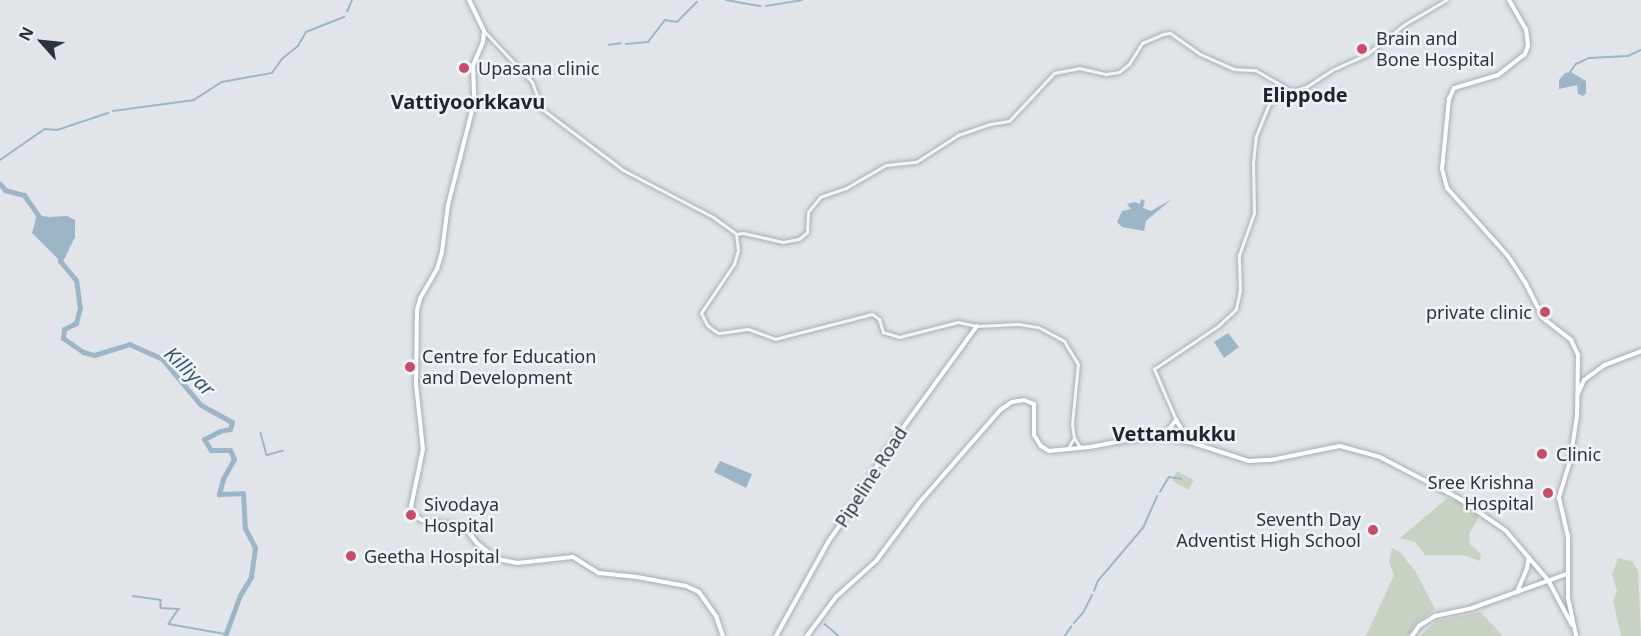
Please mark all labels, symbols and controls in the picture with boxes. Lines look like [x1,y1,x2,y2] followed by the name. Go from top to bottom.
[12,12,72,72] north arrow
[13,23,39,45] text: N
[1376,28,1494,70] place label: Brain and Bone Hospital
[1353,40,1371,58] marker: Brain and Bone Hospital
[478,57,599,79] place label: Upasana clinic
[455,59,473,77] marker: Upasana clinic
[1262,82,1348,106] district label: Elippode
[391,89,545,113] district label: Vattiyoorkkavu
[1426,301,1532,323] place label: private clinic
[1536,303,1554,321] marker: private clinic
[160,341,220,401] water label: Killiyar
[422,346,596,388] place label: Centre for Education and Development
[403,360,417,374] marker: Centre for Education and Development
[1112,421,1236,445] district label: Vettamukku
[831,423,911,531] street label: Pipeline Road
[1556,443,1601,465] place label: Clinic
[1533,445,1551,463] marker: Clinic
[1428,472,1534,514] place label: Sree Krishna Hospital
[1539,484,1557,502] marker: Sree Krishna Hospital
[424,494,499,536] place label: Sivodaya Hospital
[402,506,420,524] marker: Sivodaya Hospital
[1176,509,1361,552] place label: Seventh Day Adventist High School
[1366,523,1380,537] marker: Seventh Day Adventist High School
[364,545,500,567] place label: Geetha Hospital
[342,547,360,565] marker: Geetha Hospital

